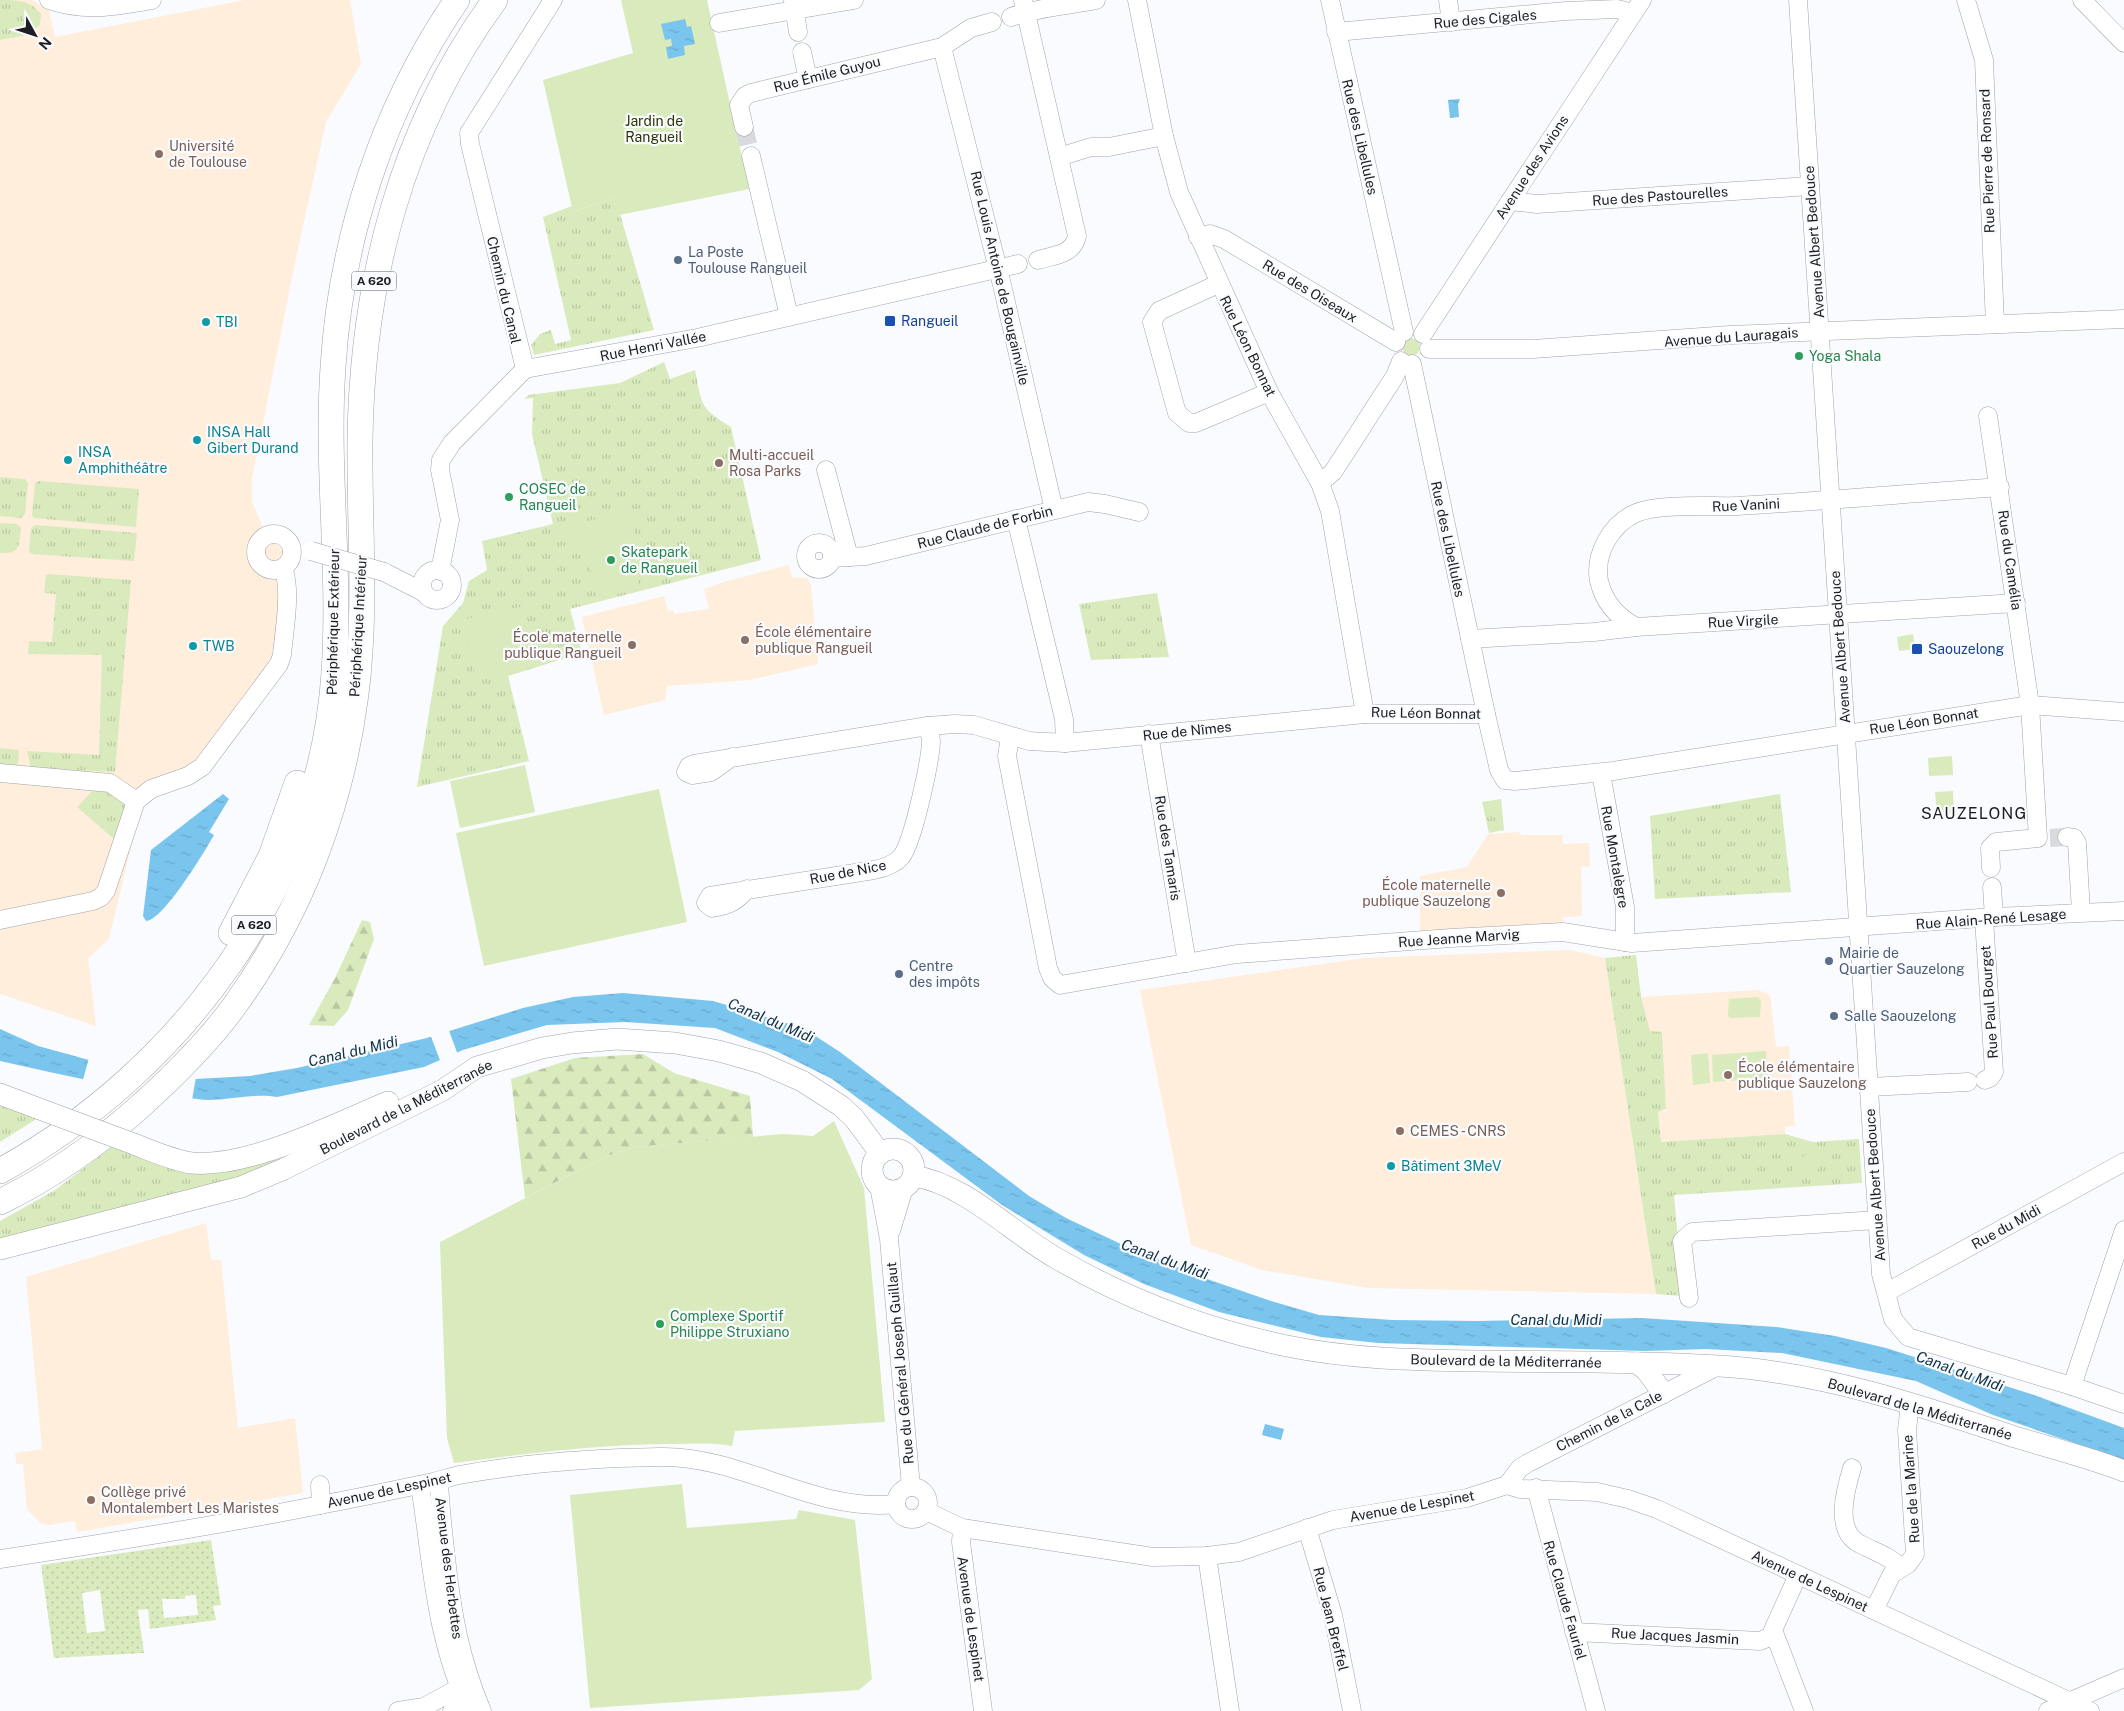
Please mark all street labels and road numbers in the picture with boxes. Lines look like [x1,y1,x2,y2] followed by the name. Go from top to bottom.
[1433,7,1537,31] street label: Rue des Cigales
[772,52,882,95] street label: Rue Émile Guyou
[1339,78,1381,196] street label: Rue des Libellules
[1976,89,1998,233] street label: Rue Pierre de Ronsard
[1492,112,1572,222] street label: Avenue des Avions
[1801,165,1827,319] street label: Avenue Albert Bedouce
[968,169,1032,387] street label: Rue Louis Antoine de Bougainville
[1592,183,1728,209] street label: Rue des Pastourelles
[484,235,524,345] street label: Chemin du Canal
[1260,256,1360,326] street label: Rue des Oiseaux
[352,272,396,290] road number: A 620
[1217,293,1279,399] street label: Rue Léon Bonnat
[1663,324,1799,350] street label: Avenue du Lauragais
[599,328,707,364] street label: Rue Henri Vallée
[1428,479,1468,599] street label: Rue des Libellules
[1712,495,1780,515] street label: Rue Vanini
[916,502,1054,552] street label: Rue Claude de Forbin
[1995,509,2025,611] street label: Rue du Camélia
[324,549,342,695] street label: Périphérique Extérieur
[346,555,370,697] street label: Périphérique Intérieur
[1827,570,1853,724] street label: Avenue Albert Bedouce
[1707,611,1779,631] street label: Rue Virgile
[1371,704,1481,722] street label: Rue Léon Bonnat
[1868,704,1980,738] street label: Rue Léon Bonnat
[1142,718,1232,744] street label: Rue de Nîmes
[1152,794,1184,902] street label: Rue des Tamaris
[1598,805,1632,909] street label: Rue Montalègre
[808,857,888,887] street label: Rue de Nice
[1915,906,2067,932] street label: Rue Alain-René Lesage
[232,916,276,934] road number: A 620
[1398,926,1521,950] street label: Rue Jeanne Marvig
[1977,945,2001,1059] street label: Rue Paul Bourget
[317,1056,495,1158] street label: Boulevard de la Méditerranée
[1862,1108,1888,1262] street label: Avenue Albert Bedouce
[1969,1202,2043,1252] street label: Rue du Midi
[883,1261,917,1465] street label: Rue du Général Joseph Guillaut
[1410,1351,1602,1371] street label: Boulevard de la Méditerranée
[1826,1375,2014,1443] street label: Boulevard de la Méditerranée
[1553,1387,1665,1455] street label: Chemin de la Cale
[1899,1434,1923,1544] street label: Rue de la Marine
[325,1469,453,1511] street label: Avenue de Lespinet
[1348,1487,1476,1525] street label: Avenue de Lespinet
[432,1496,466,1640] street label: Avenue des Herbettes
[1540,1539,1590,1661] street label: Rue Claude Fauriel
[1749,1547,1871,1615] street label: Avenue de Lespinet
[954,1555,988,1683] street label: Avenue de Lespinet
[1310,1565,1352,1673] street label: Rue Jean Breffel
[1611,1625,1739,1647] street label: Rue Jacques Jasmin

